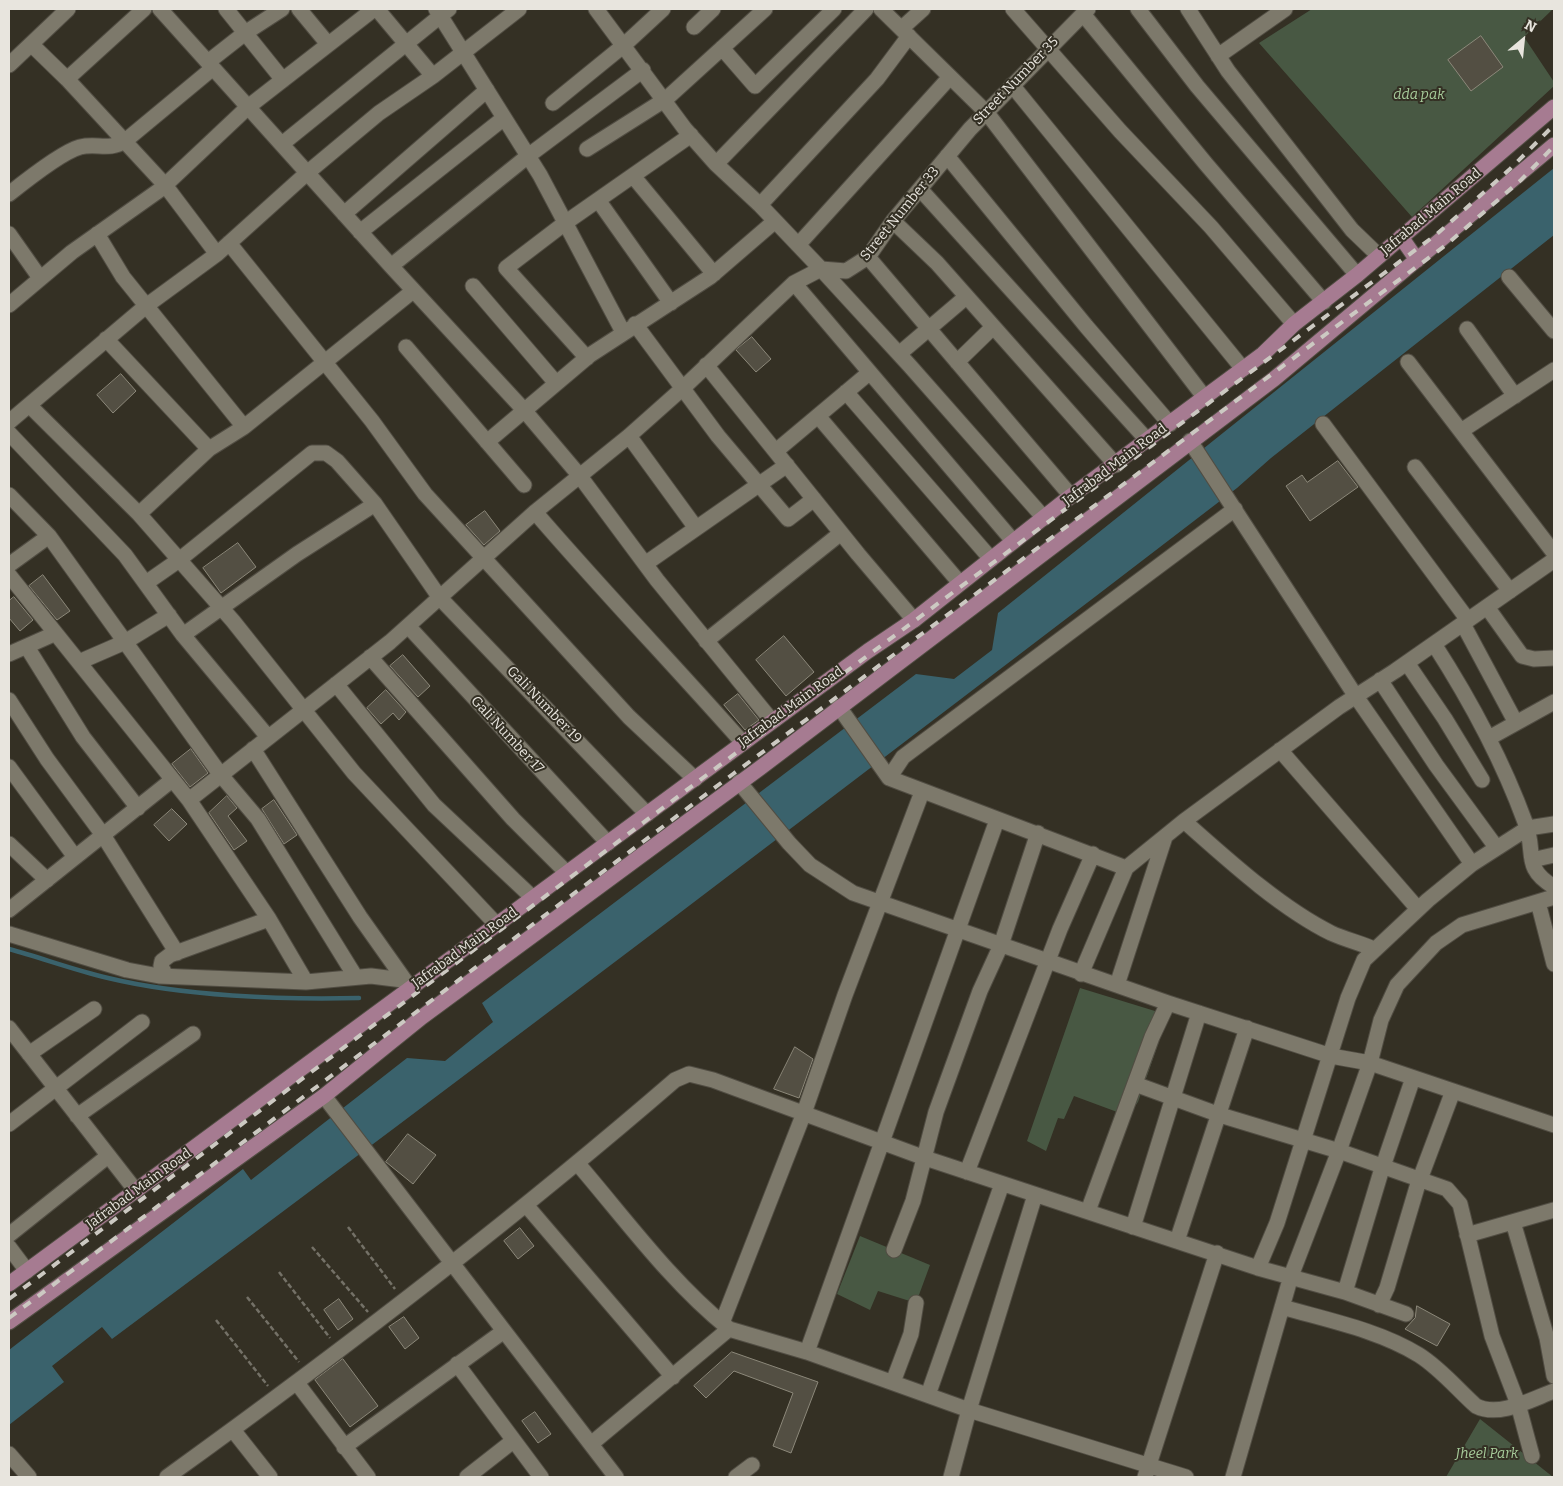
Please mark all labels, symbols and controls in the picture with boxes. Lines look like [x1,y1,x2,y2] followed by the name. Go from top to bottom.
[1498,15,1548,65] north arrow
[1522,16,1539,36] text: N
[970,34,1062,128] street label: Street Number 35
[1393,87,1445,103] park label: dda pak
[857,164,943,264] street label: Street Number 33
[1377,165,1485,259] street label: Jafrabad Main Road
[1060,420,1170,510] street label: Jafrabad Main Road
[503,663,585,747] street label: Gali Number 19
[735,663,847,751] street label: Jafrabad Main Road
[467,693,547,777] street label: Gali Number 17
[409,904,521,992] street label: Jafrabad Main Road
[83,1145,195,1233] street label: Jafrabad Main Road
[1456,1446,1518,1462] park label: Jheel Park

